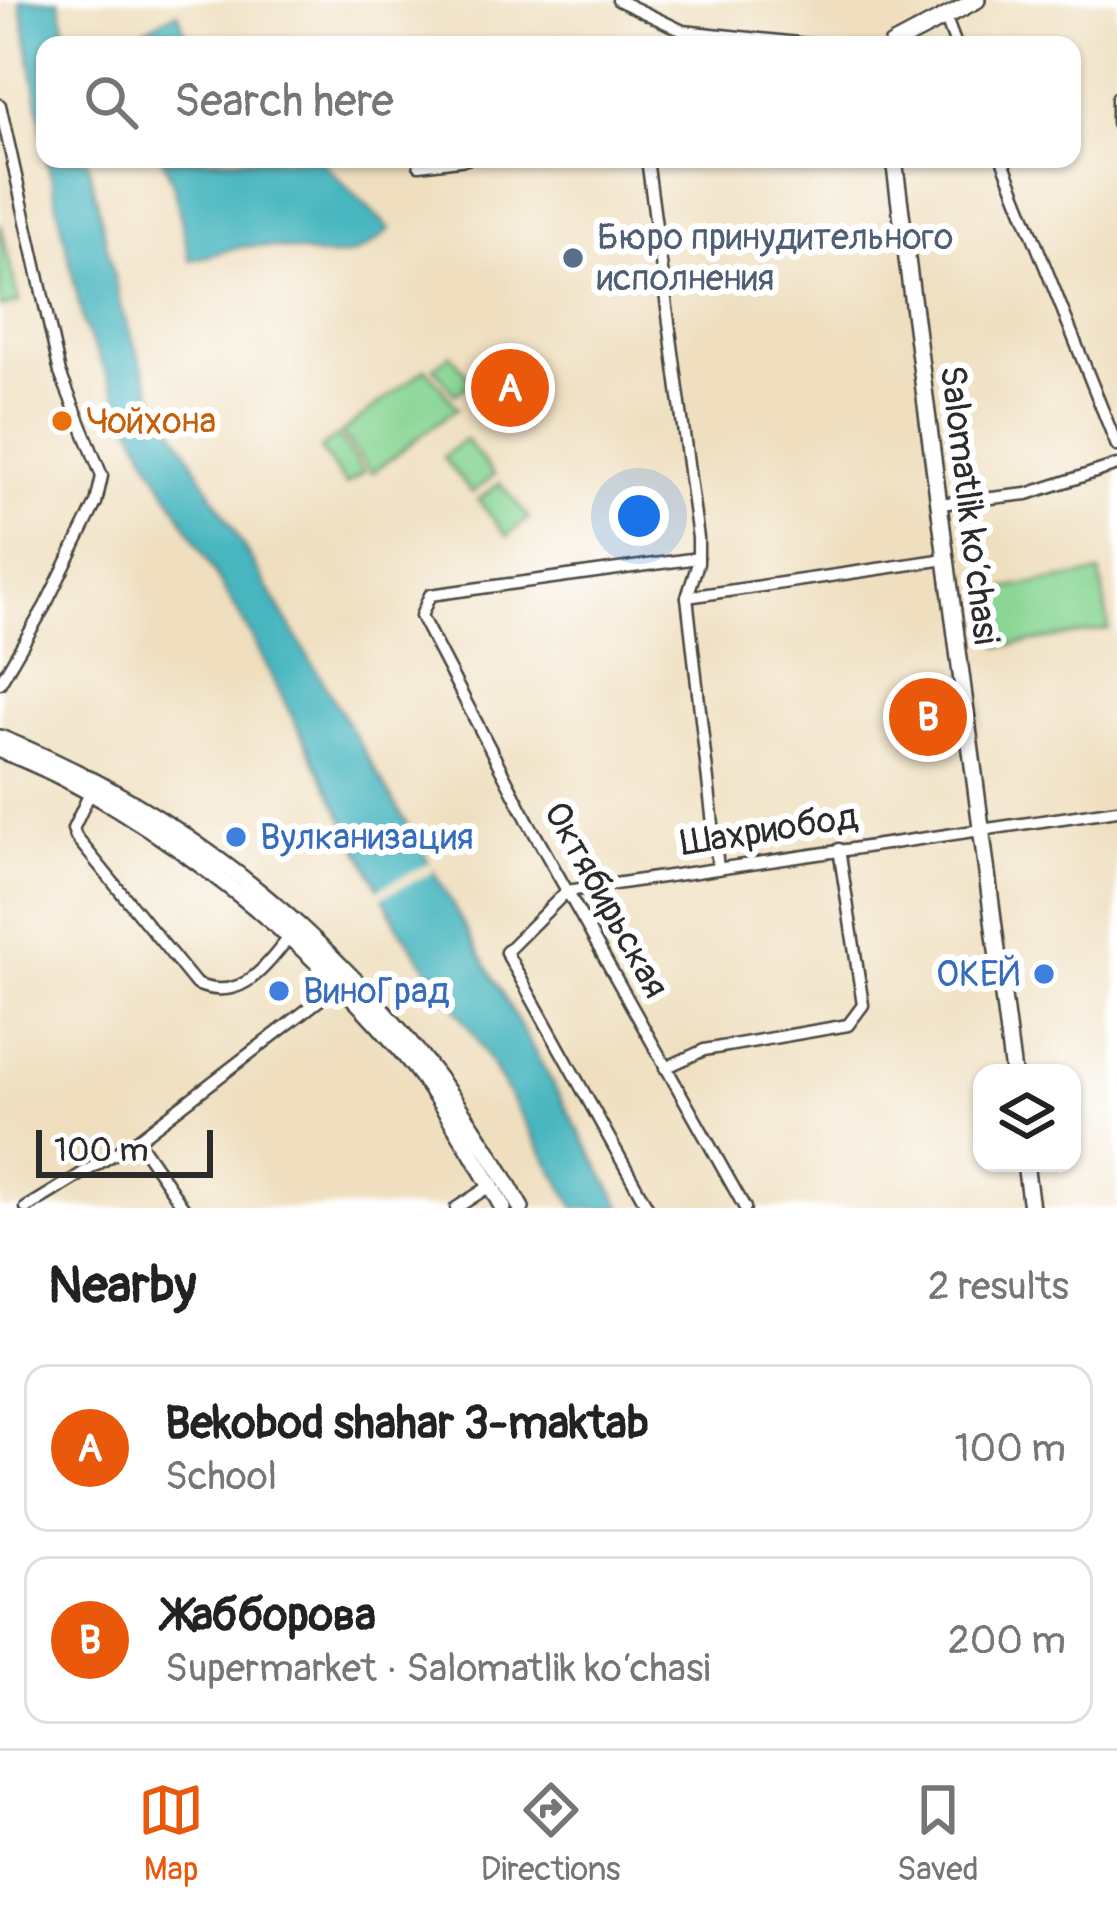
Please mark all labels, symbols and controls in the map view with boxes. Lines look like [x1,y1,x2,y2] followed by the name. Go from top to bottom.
[36,36,1081,168] search box
[78,69,144,135] icon: search
[174,74,394,130] text: Search here
[597,215,953,301] place label: Бюро принудительного исполнения
[560,245,586,271] marker: Бюро принудительного исполнения
[471,343,549,433] pin: A
[930,363,1008,647] street label: Salomatlik ko‘chasi
[86,399,216,444] place label: Чойхона
[49,408,75,434] marker: Чойхона
[609,486,669,546] your location
[889,672,967,762] pin: B
[534,794,678,1006] street label: Октябирьская
[678,794,861,866] street label: Шахриобод
[260,815,474,860] place label: Вулканизация
[223,824,249,850] marker: Вулканизация
[936,952,1020,997] place label: ОКЕЙ
[1031,961,1057,987] marker: ОКЕЙ
[303,969,450,1014] place label: ВиноГрад
[266,978,292,1004] marker: ВиноГрад
[973,1064,1081,1172] map controls
[973,1064,1081,1172] button: layers
[36,1124,213,1177] scale bar
[54,1130,148,1171] text: 100 m
[48,1254,196,1318] text: Nearby
[928,1262,1069,1311] text: 2 results
[165,1396,649,1452] text: Bekobod shahar 3-maktab
[77,1424,103,1473] text: A
[954,1424,1066,1473] text: 100 m
[165,1452,277,1501] text: School
[165,1588,376,1644] text: Жабборова
[79,1616,101,1665] text: B
[948,1616,1066,1665] text: 200 m
[165,1644,710,1693] text: Supermarket · Salomatlik ko‘chasi
[138,1777,204,1890] tab: Map
[481,1777,621,1890] tab: Directions
[897,1777,979,1890] tab: Saved

